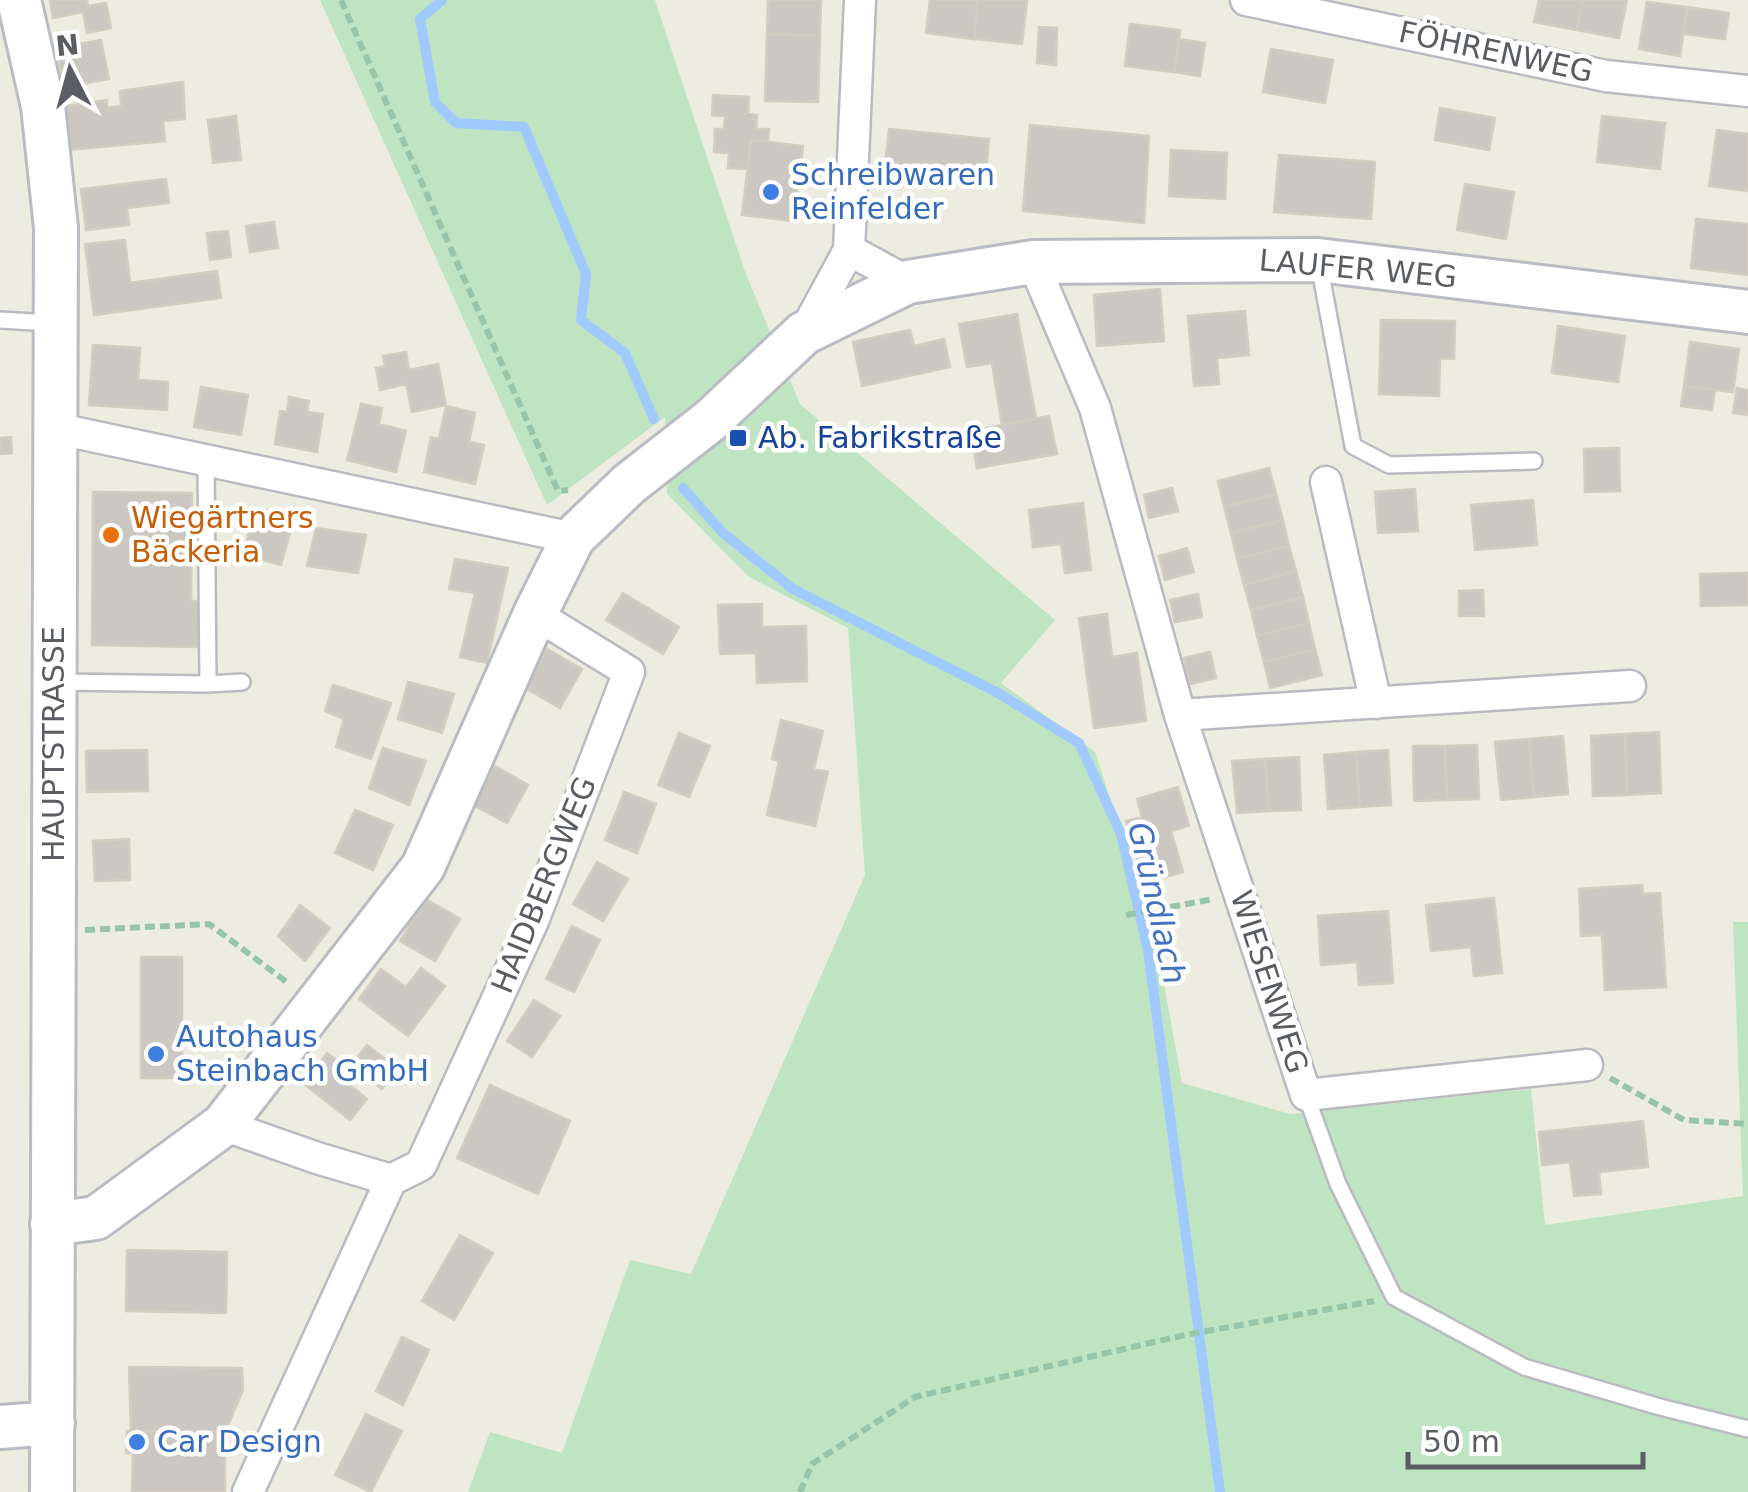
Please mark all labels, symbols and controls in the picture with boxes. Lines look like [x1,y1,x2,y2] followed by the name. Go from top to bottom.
[1396,14,1596,89] street label: FÖHRENWEG
[20,20,120,120] north arrow
[54,28,81,63] text: N
[791,157,995,226] place label: Schreibwaren Reinfelder
[760,181,782,203] marker: Schreibwaren Reinfelder
[1258,242,1458,295] street label: LAUFER WEG
[758,420,1002,455] place label: Ab. Fabrikstraße
[727,427,749,449] marker: Ab. Fabrikstraße
[131,500,314,569] place label: Wiegärtners Bäckeria
[100,524,122,546] marker: Wiegärtners Bäckeria
[36,626,71,862] street label: HAUPTSTRASSE
[484,771,603,998] street label: HAIDBERGWEG
[1120,818,1194,988] water label: Gründlach
[1224,886,1315,1077] street label: WIESENWEG
[176,1019,429,1088] place label: Autohaus Steinbach GmbH
[145,1043,167,1065] marker: Autohaus Steinbach GmbH
[1408,1407,1643,1469] scale bar
[157,1424,322,1459] place label: Car Design
[1423,1424,1500,1459] text: 50 m
[126,1431,148,1453] marker: Car Design

